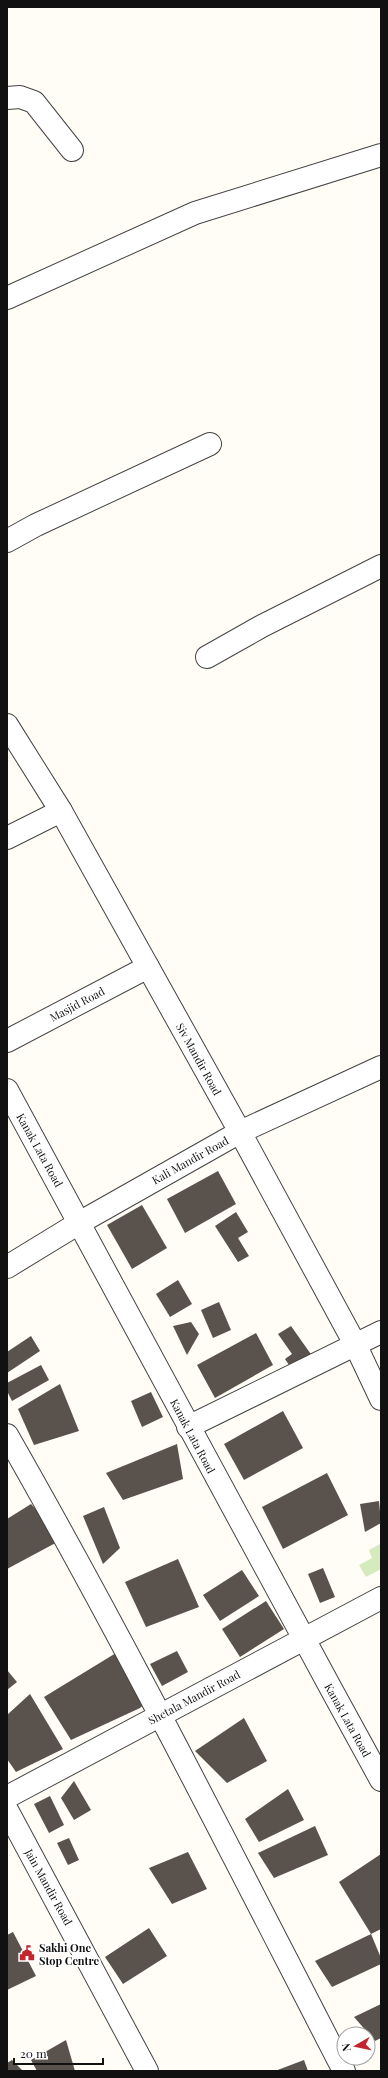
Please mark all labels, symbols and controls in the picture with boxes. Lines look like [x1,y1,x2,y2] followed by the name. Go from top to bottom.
[47,983,108,1025] street label: Masjid Road
[173,1020,225,1098] street label: Siv Mandir Road
[13,1110,67,1190] street label: Kanak Lata Road
[149,1132,232,1187] street label: Kali Mandir Road
[167,1396,219,1476] street label: Kanak Lata Road
[145,1666,243,1728] street label: Shetala Mandir Road
[321,1680,375,1760] street label: Kanak Lata Road
[21,1845,76,1928] street label: Jain Mandir Road
[39,1940,99,1968] place label: Sakhi One Stop Centre
[18,1944,36,1962] public building icon: Sakhi One Stop Centre
[336,2026,376,2066] north arrow
[14,2040,103,2066] scale bar
[338,2042,354,2053] text: N
[20,2045,47,2061] text: 20 m

